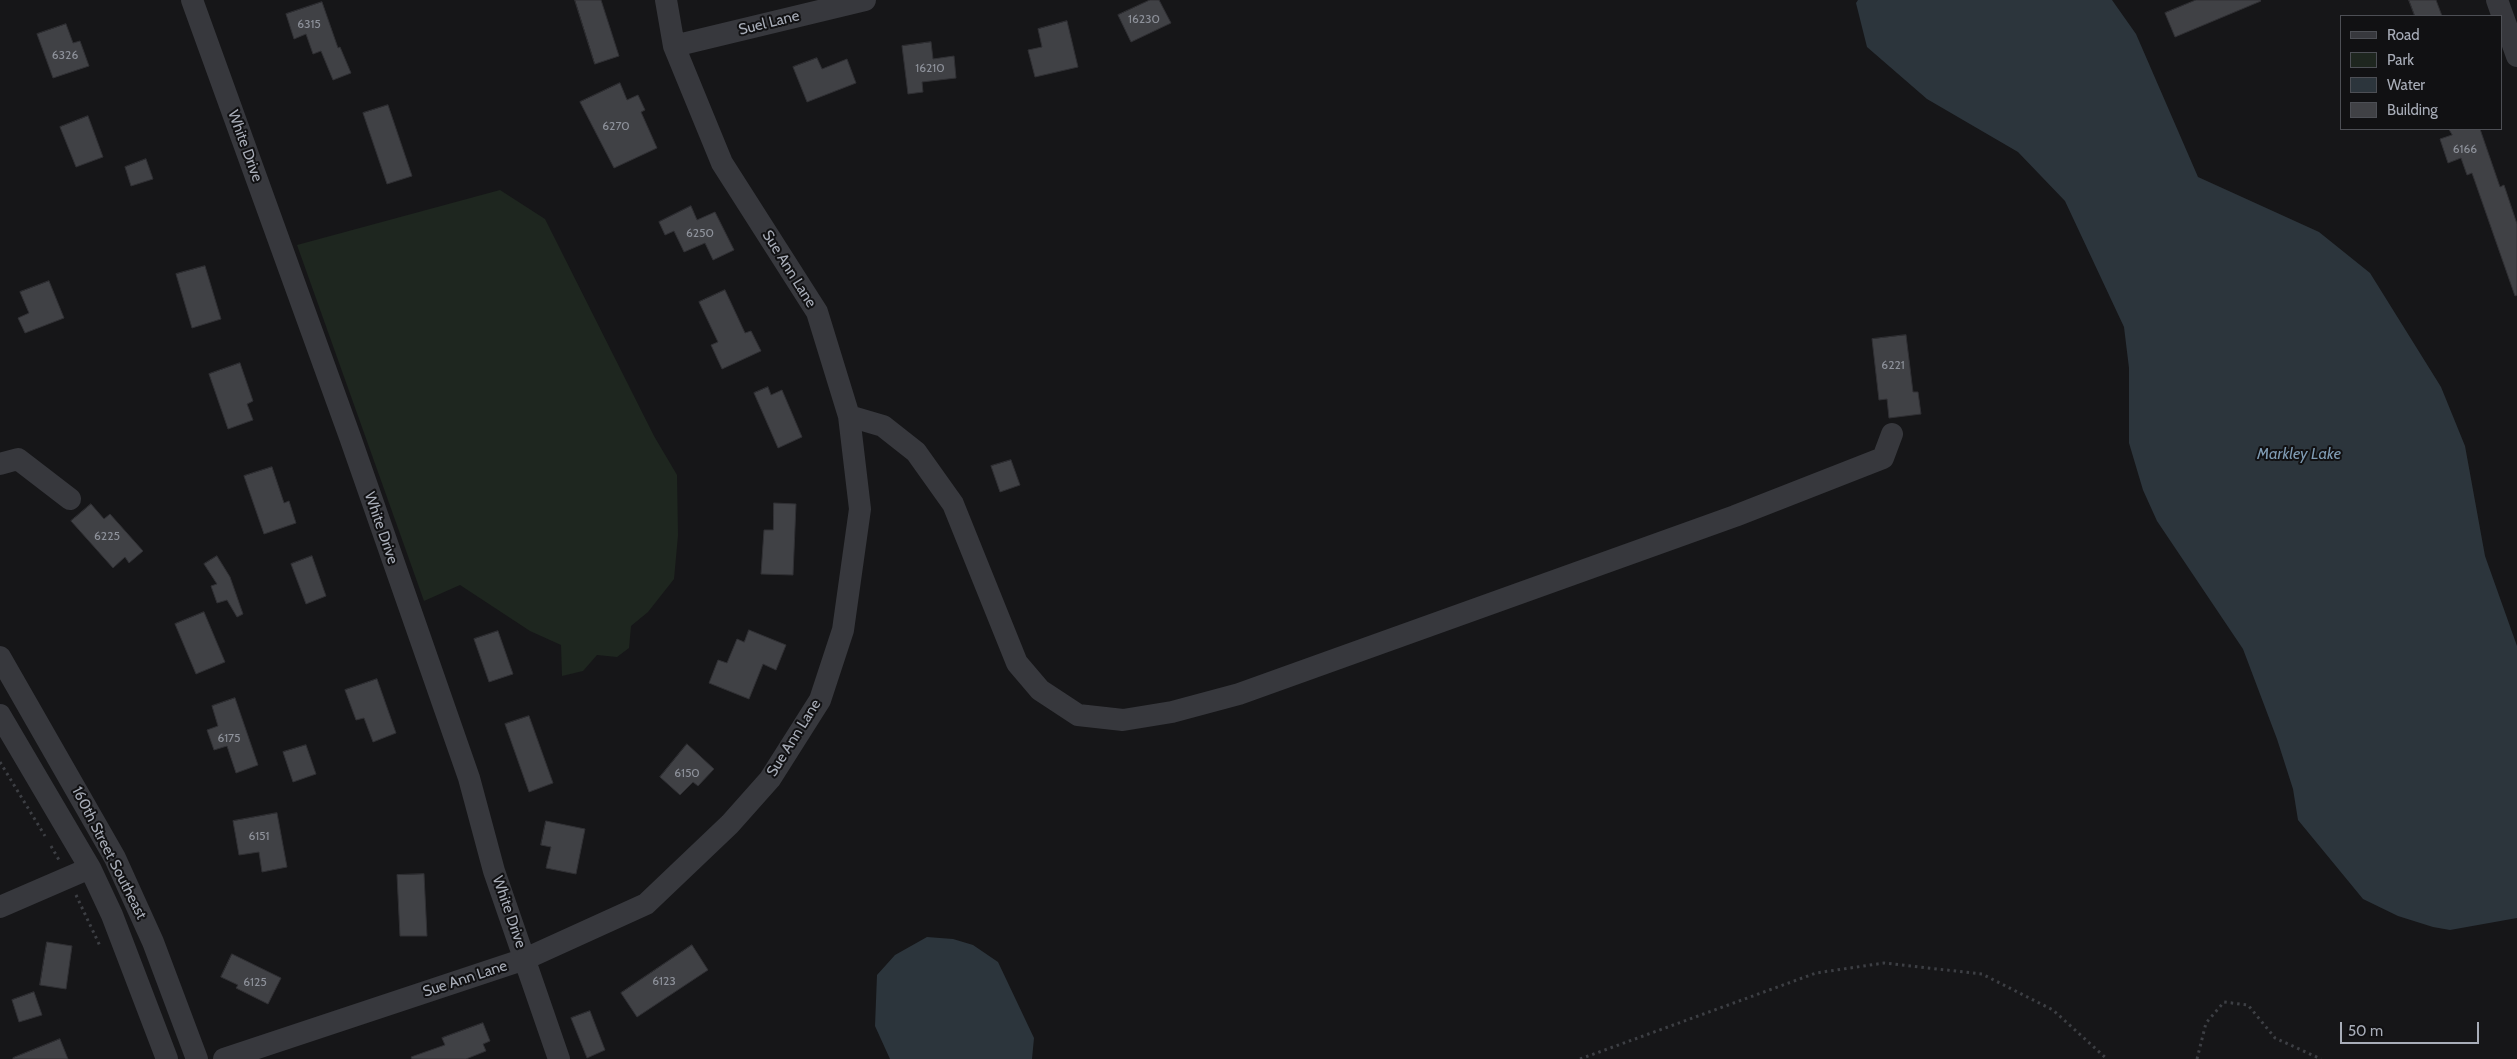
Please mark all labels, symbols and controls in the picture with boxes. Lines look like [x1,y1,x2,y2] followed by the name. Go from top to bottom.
[737,7,801,39] street label: Suel Lane
[1128,12,1160,26] house number: 16230
[2340,15,2502,130] legend
[297,17,321,31] house number: 6315
[2387,26,2420,44] text: Road
[52,48,78,62] house number: 6326
[2387,51,2414,69] text: Park
[915,61,945,75] house number: 16210
[2387,76,2425,94] text: Water
[2387,101,2438,119] text: Building
[224,108,266,184] street label: White Drive
[602,119,630,133] house number: 6270
[2453,142,2477,156] house number: 6166
[686,226,714,240] house number: 6250
[758,227,820,311] street label: Sue Ann Lane
[1881,358,1905,372] house number: 6221
[2257,444,2341,464] water label: Markley Lake
[360,490,402,566] street label: White Drive
[94,529,120,543] house number: 6225
[763,696,825,780] street label: Sue Ann Lane
[217,731,241,745] house number: 6175
[674,766,700,780] house number: 6150
[68,784,150,922] street label: 160th Street Southeast
[248,829,270,843] house number: 6151
[488,874,530,950] street label: White Drive
[420,957,510,1001] street label: Sue Ann Lane
[652,974,676,988] house number: 6123
[243,975,267,989] house number: 6125
[2342,1012,2481,1044] scale bar
[2348,1022,2383,1040] text: 50 m

